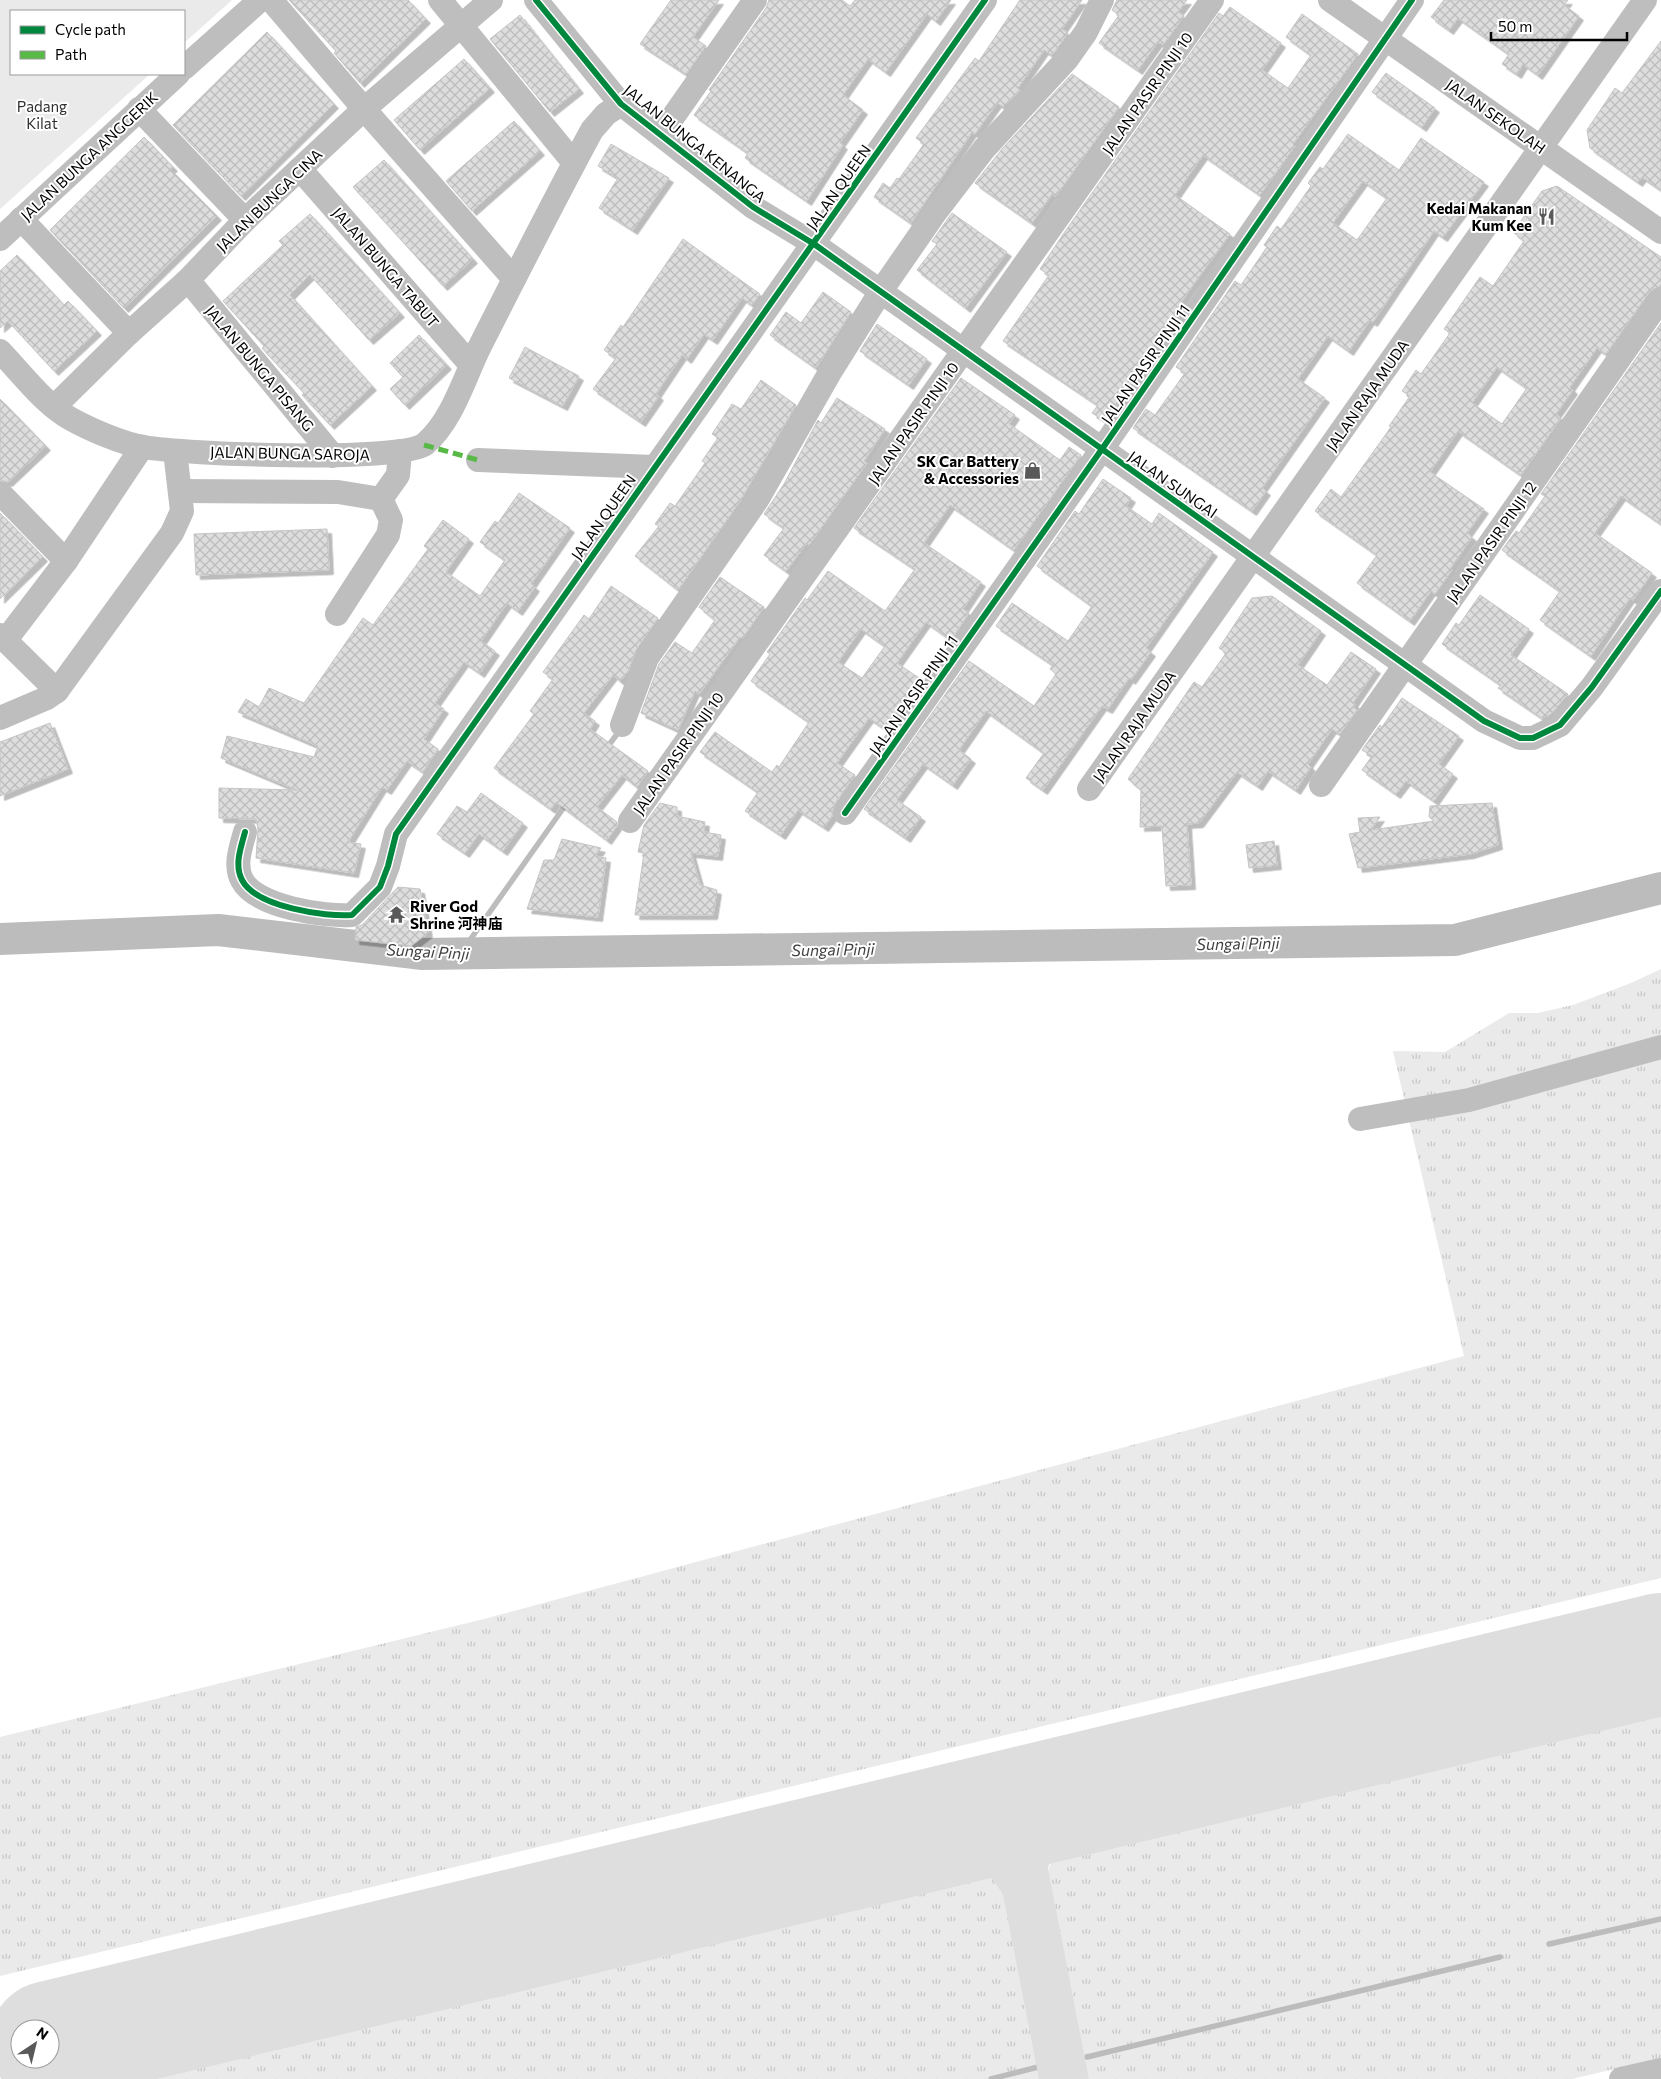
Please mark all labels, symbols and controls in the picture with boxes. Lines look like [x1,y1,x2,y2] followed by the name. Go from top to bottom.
[10,10,185,75] legend
[1491,10,1627,42] scale bar
[1498,17,1532,35] text: 50 m
[55,20,126,38] text: Cycle path
[1098,28,1196,158] street label: JALAN PASIR PINJI 10
[55,45,87,63] text: Path
[1443,75,1549,157] street label: JALAN SEKOLAH
[620,80,770,206] street label: JALAN BUNGA KENANGA
[17,88,161,224] street label: JALAN BUNGA ANGGERIK
[17,97,67,132] park label: Padang Kilat
[802,141,874,233] street label: JALAN QUEEN
[212,145,326,255] street label: JALAN BUNGA CINA
[1427,199,1532,234] place label: Kedai Makanan Kum Kee
[329,203,443,331] street label: JALAN BUNGA TABUT
[1536,207,1556,227] restaurant icon: Kedai Makanan Kum Kee
[202,301,318,435] street label: JALAN BUNGA PISANG
[1097,301,1193,427] street label: JALAN PASIR PINJI 11
[1322,336,1412,454] street label: JALAN RAJA MUDA
[864,358,962,488] street label: JALAN PASIR PINJI 10
[210,443,370,463] street label: JALAN BUNGA SAROJA
[1125,447,1221,521] street label: JALAN SUNGAI
[917,452,1020,487] place label: SK Car Battery & Accessories
[1023,460,1043,480] shop icon: SK Car Battery & Accessories
[567,471,639,563] street label: JALAN QUEEN
[1442,478,1540,606] street label: JALAN PASIR PINJI 12
[865,632,961,758] street label: JALAN PASIR PINJI 11
[1089,667,1179,785] street label: JALAN RAJA MUDA
[629,688,727,818] street label: JALAN PASIR PINJI 10
[410,897,503,932] place label: River God Shrine 河神庙
[386,905,406,925] temple icon: River God Shrine 河神庙
[1196,933,1281,953] water label: Sungai Pinji
[386,939,471,963] water label: Sungai Pinji
[791,939,876,959] water label: Sungai Pinji
[10,2019,60,2069] north arrow
[34,2023,52,2043] text: N

